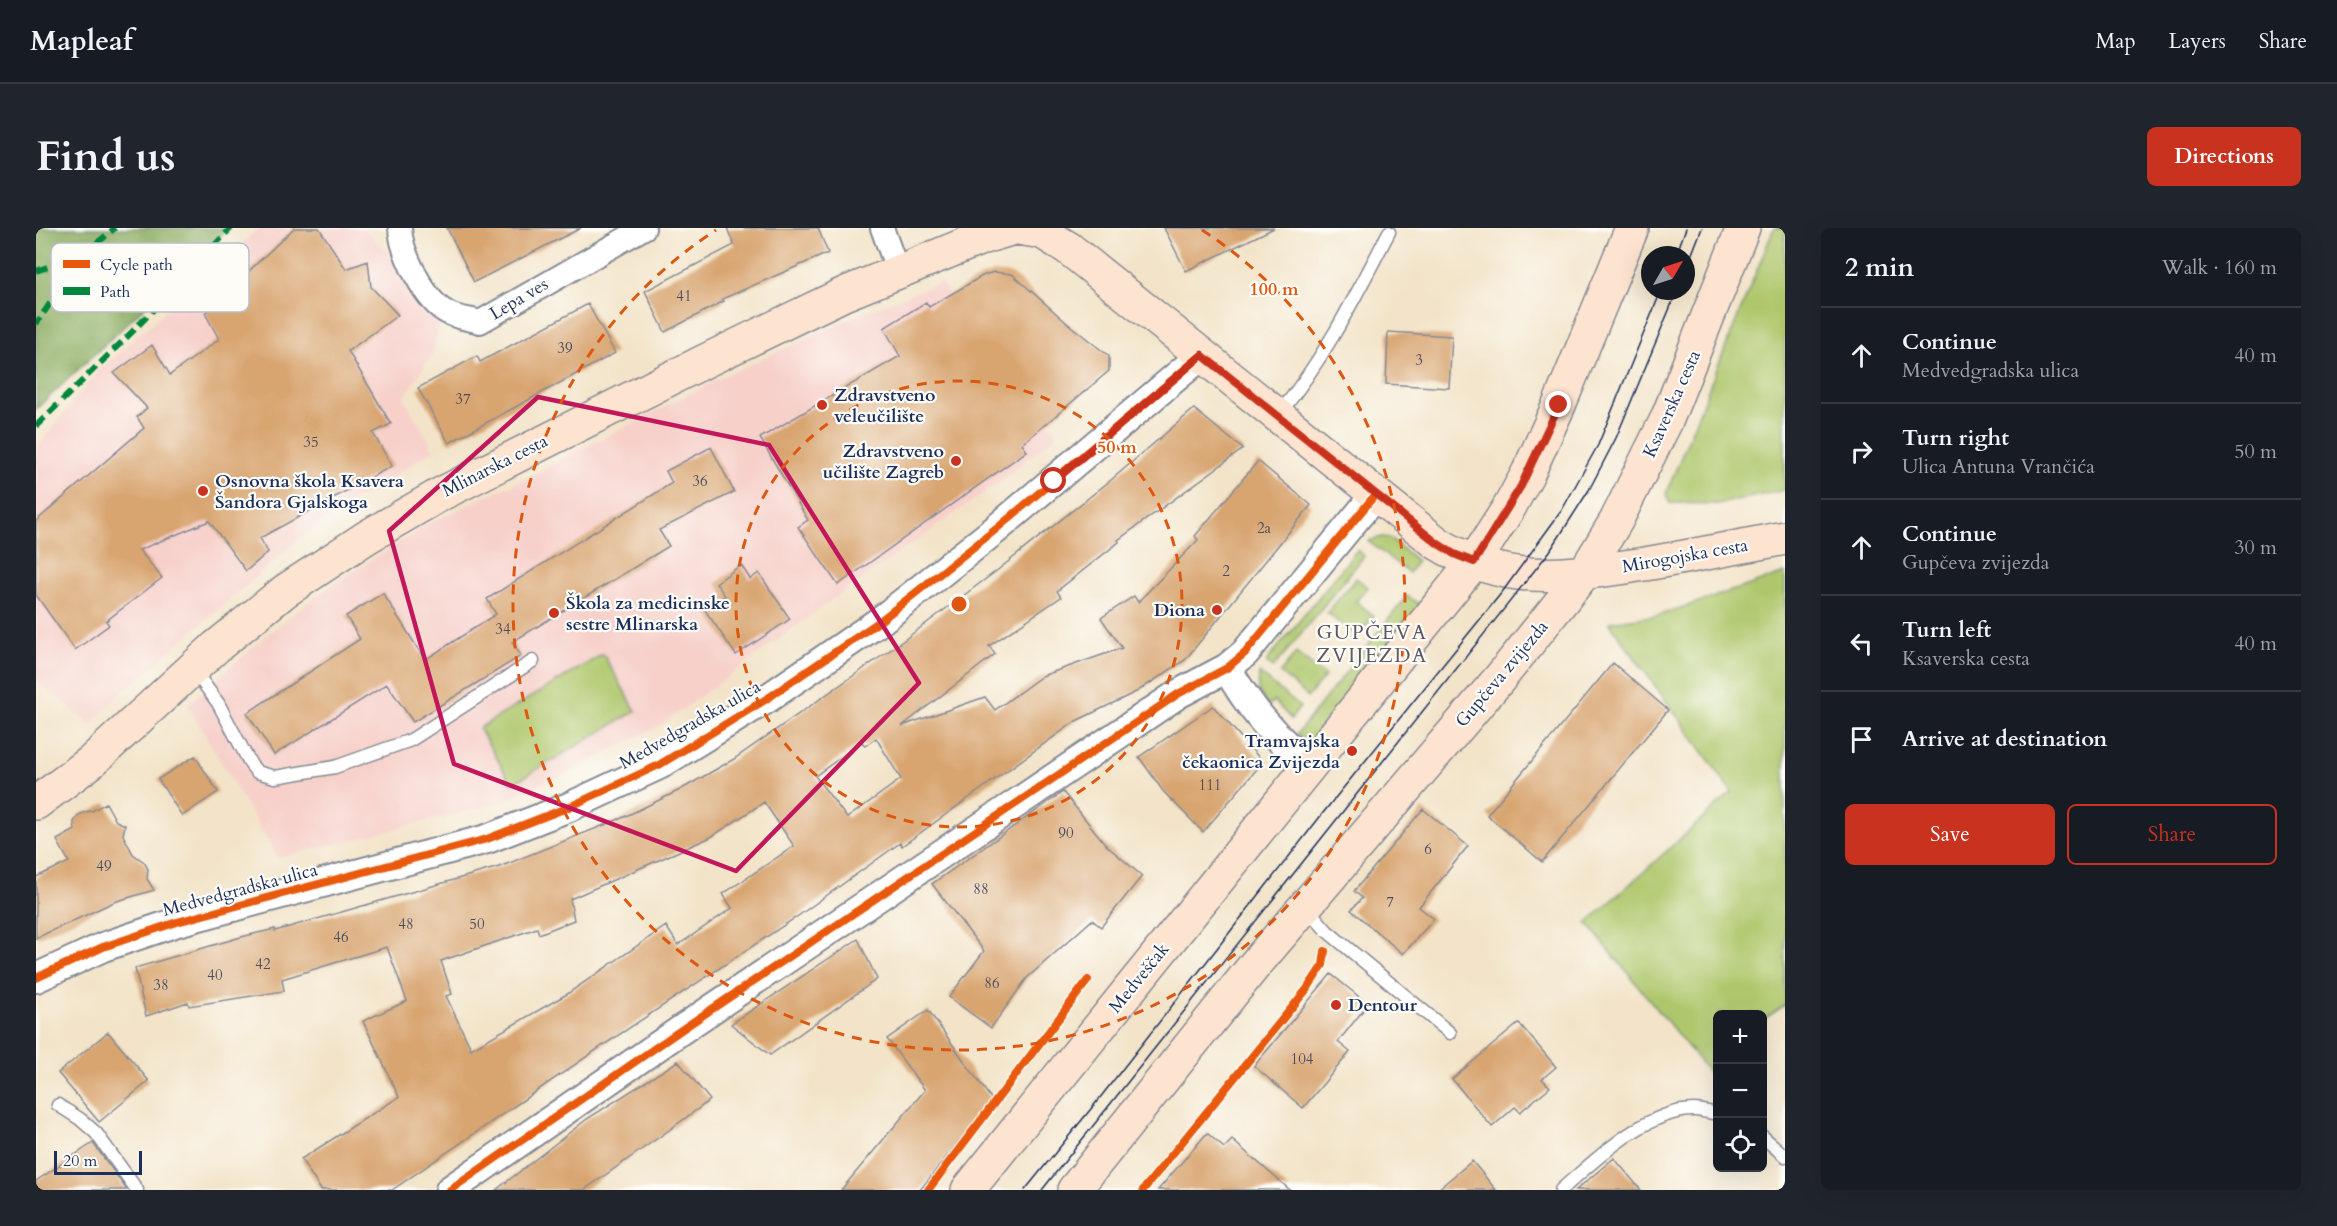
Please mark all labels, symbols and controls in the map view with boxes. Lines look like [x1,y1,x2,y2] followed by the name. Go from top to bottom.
[30,22,133,60] text: Mapleaf
[2096,27,2136,56] text: Map
[2169,27,2226,56] text: Layers
[2259,27,2307,56] text: Share
[2147,127,2301,186] button: Directions
[36,128,176,185] text: Find us
[51,243,249,312] legend
[1641,246,1695,300] north arrow
[1845,250,1914,285] text: 2 min
[100,254,173,276] text: Cycle path
[2162,254,2277,281] text: Walk · 160 m
[485,272,553,326] street label: Lepa ves
[1249,277,1299,302] text: 100 m
[100,281,130,303] text: Path
[676,286,692,306] house number: 41
[1902,327,1997,357] text: Continue
[557,338,573,358] house number: 39
[1845,339,1878,372] icon: ahead
[2234,342,2277,369] text: 40 m
[1637,346,1707,462] street label: Ksaverska cesta
[1415,350,1423,370] house number: 3
[1902,357,2079,384] text: Medvedgradska ulica
[834,383,935,429] place label: Zdravstveno veleučilište
[455,389,471,409] house number: 37
[1545,391,1571,417] route end
[815,398,829,412] marker: Zdravstveno veleučilište
[1902,423,2009,453] text: Turn right
[438,429,552,503] street label: Mlinarska cesta
[303,432,319,452] house number: 35
[1097,435,1137,460] text: 50 m
[1845,435,1878,468] icon: right
[2234,438,2277,465] text: 50 m
[823,439,944,485] place label: Zdravstveno učilište Zagreb
[1902,453,2095,480] text: Ulica Antuna Vrančića
[949,454,963,468] marker: Zdravstveno učilište Zagreb
[1040,467,1066,493] route start
[215,469,404,515] place label: Osnovna škola Ksavera Šandora Gjalskoga
[692,471,708,491] house number: 36
[196,484,210,498] marker: Osnovna škola Ksavera Šandora Gjalskoga
[1257,518,1272,538] house number: 2a
[1902,519,1997,549] text: Continue
[1845,531,1878,564] icon: ahead
[1620,533,1750,579] street label: Mirogojska cesta
[2234,534,2277,561] text: 30 m
[1902,549,2049,576] text: Gupčeva zvijezda
[1222,561,1230,581] house number: 2
[566,591,730,637] place label: Škola za medicinske sestre Mlinarska
[949,594,969,614] centre of rings
[1154,598,1205,623] place label: Diona
[1210,603,1224,617] marker: Diona
[547,606,561,620] marker: Škola za medicinske sestre Mlinarska
[1450,615,1554,733] street label: Gupčeva zvijezda
[1902,615,1991,645] text: Turn left
[495,619,511,639] house number: 34
[1316,619,1428,669] district label: GUPČEVA ZVIJEZDA
[1845,627,1878,660] icon: left
[2234,630,2277,657] text: 40 m
[1902,645,2030,672] text: Ksaverska cesta
[615,674,765,776] street label: Medvedgradska ulica
[1845,723,1878,756] icon: arrive
[1902,724,2107,754] text: Arrive at destination
[1182,729,1340,775] place label: Tramvajska čekaonica Zvijezda
[1345,744,1359,758] marker: Tramvajska čekaonica Zvijezda
[1198,775,1222,795] house number: 111
[1845,804,2055,865] button: Save
[2067,804,2277,865] button: Share
[1058,823,1074,843] house number: 90
[1424,839,1432,859] house number: 6
[96,856,112,876] house number: 49
[160,857,320,923] street label: Medvedgradska ulica
[973,879,989,899] house number: 88
[1386,892,1394,912] house number: 7
[398,914,414,934] house number: 48
[469,914,485,934] house number: 50
[333,927,349,947] house number: 46
[1103,937,1175,1018] street label: Medveščak
[255,954,271,974] house number: 42
[207,965,223,985] house number: 40
[984,973,1000,993] house number: 86
[153,975,169,995] house number: 38
[1348,993,1418,1018] place label: Dentour
[1329,998,1343,1012] marker: Dentour
[1713,1010,1767,1172] map controls
[1713,1010,1767,1064] button: +
[1290,1049,1314,1069] house number: 104
[1713,1064,1767,1118] button: −
[1713,1118,1767,1172] button: locate
[54,1148,142,1176] scale bar
[63,1150,97,1172] text: 20 m

